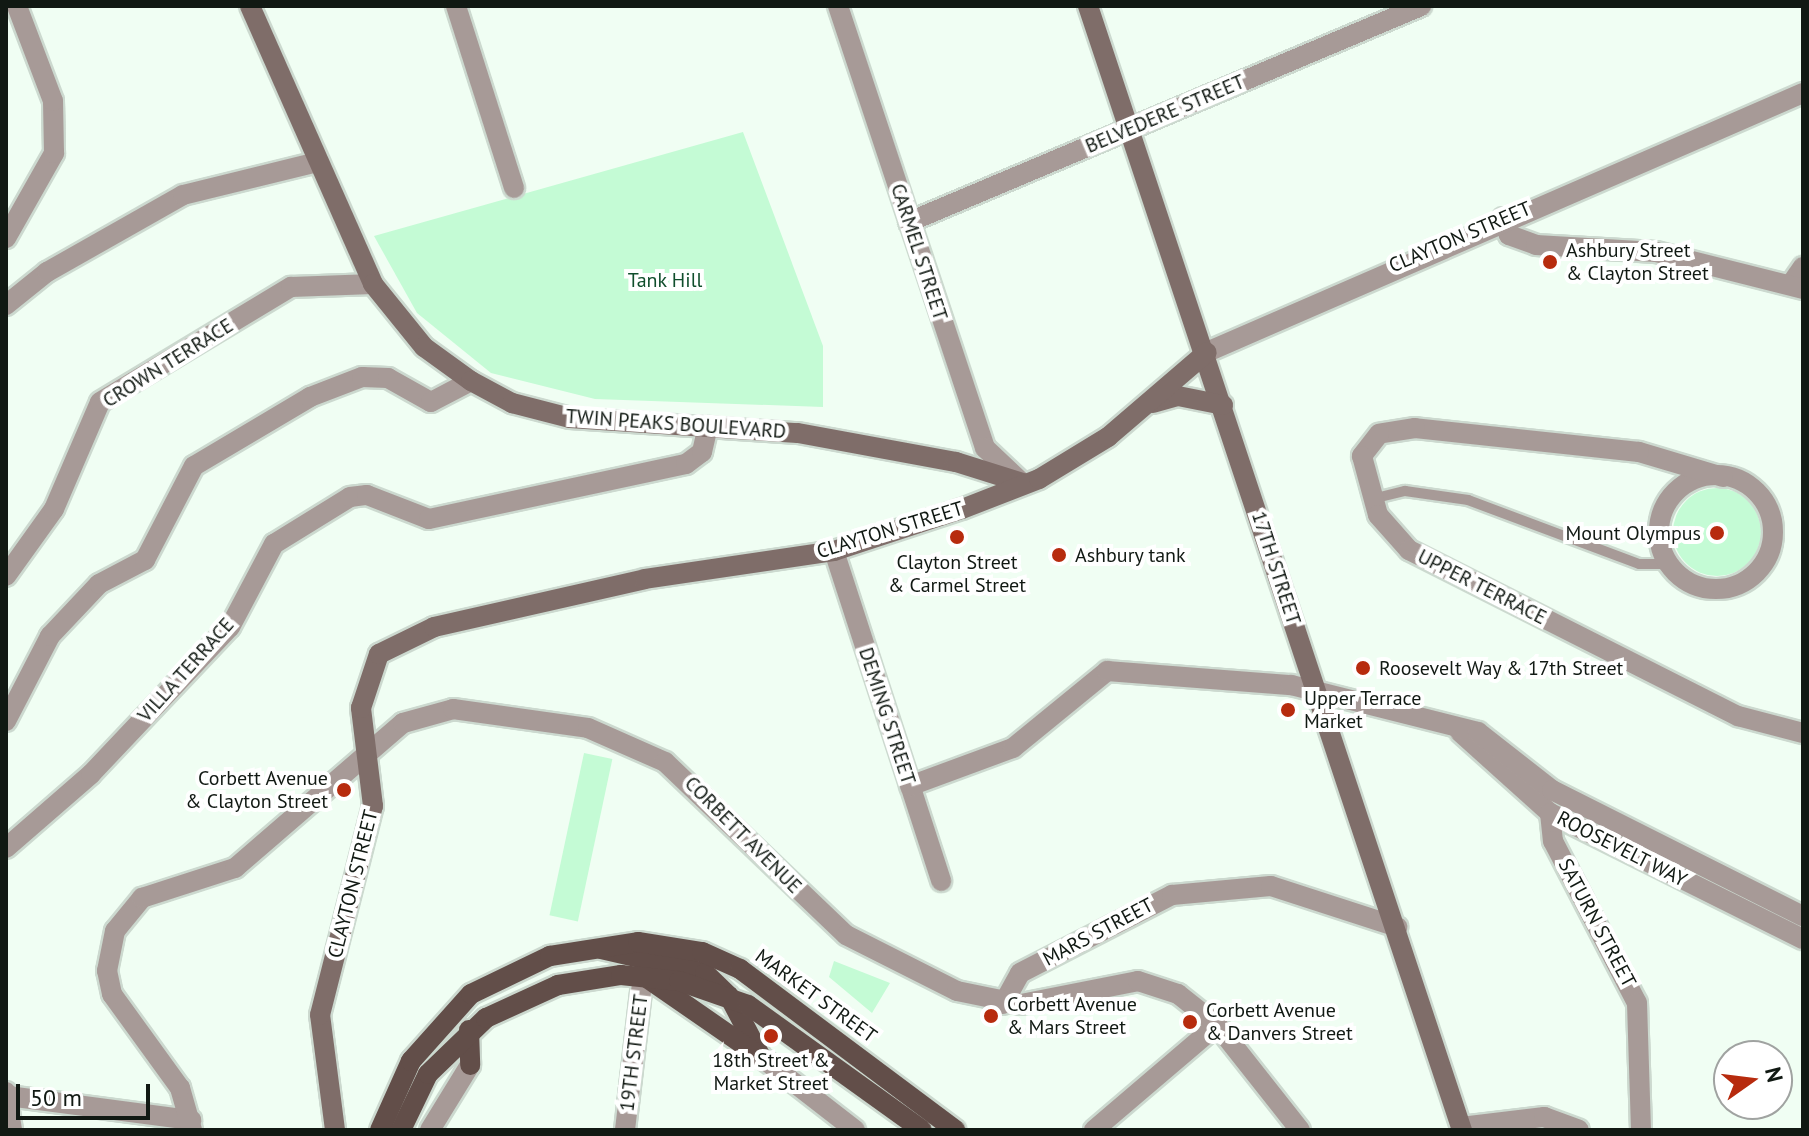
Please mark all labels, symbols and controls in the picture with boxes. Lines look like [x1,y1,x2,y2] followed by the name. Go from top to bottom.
[1082,70,1248,158] street label: BELVEDERE STREET
[886,180,952,324] street label: CARMEL STREET
[1385,196,1535,278] street label: CLAYTON STREET
[1566,238,1709,285] place label: Ashbury Street & Clayton Street
[1541,253,1559,271] marker: Ashbury Street & Clayton Street
[627,268,703,292] park label: Tank Hill
[98,313,238,413] street label: CROWN TERRACE
[565,404,787,444] street label: TWIN PEAKS BOULEVARD
[814,496,966,564] street label: CLAYTON STREET
[1246,508,1306,628] street label: 17TH STREET
[1566,521,1701,545] place label: Mount Olympus
[1708,524,1726,542] marker: Mount Olympus
[948,528,966,546] marker: Clayton Street & Carmel Street
[1075,543,1186,567] place label: Ashbury tank
[1413,544,1551,630] street label: UPPER TERRACE
[1050,546,1068,564] marker: Ashbury tank
[888,550,1026,597] place label: Clayton Street & Carmel Street
[132,612,240,728] street label: VILLA TERRACE
[854,644,920,788] street label: DEMING STREET
[1379,656,1624,680] place label: Roosevelt Way & 17th Street
[1354,659,1372,677] marker: Roosevelt Way & 17th Street
[1304,686,1422,733] place label: Upper Terrace Market
[1279,701,1297,719] marker: Upper Terrace Market
[185,766,328,813] place label: Corbett Avenue & Clayton Street
[679,771,807,899] street label: CORBETT AVENUE
[335,781,353,799] marker: Corbett Avenue & Clayton Street
[1553,806,1691,892] street label: ROOSEVELT WAY
[323,807,383,961] street label: CLAYTON STREET
[1553,855,1641,991] street label: SATURN STREET
[1039,893,1157,971] street label: MARS STREET
[750,944,882,1048] street label: MARKET STREET
[1007,992,1138,1039] place label: Corbett Avenue & Mars Street
[615,993,653,1113] street label: 19TH STREET
[1206,998,1353,1045] place label: Corbett Avenue & Danvers Street
[982,1007,1000,1025] marker: Corbett Avenue & Mars Street
[1181,1013,1199,1031] marker: Corbett Avenue & Danvers Street
[762,1027,780,1045] marker: 18th Street & Market Street
[1713,1040,1793,1120] north arrow
[712,1048,830,1095] place label: 18th Street & Market Street
[1759,1064,1790,1085] text: N
[20,1068,154,1118] scale bar
[30,1082,82,1113] text: 50 m

